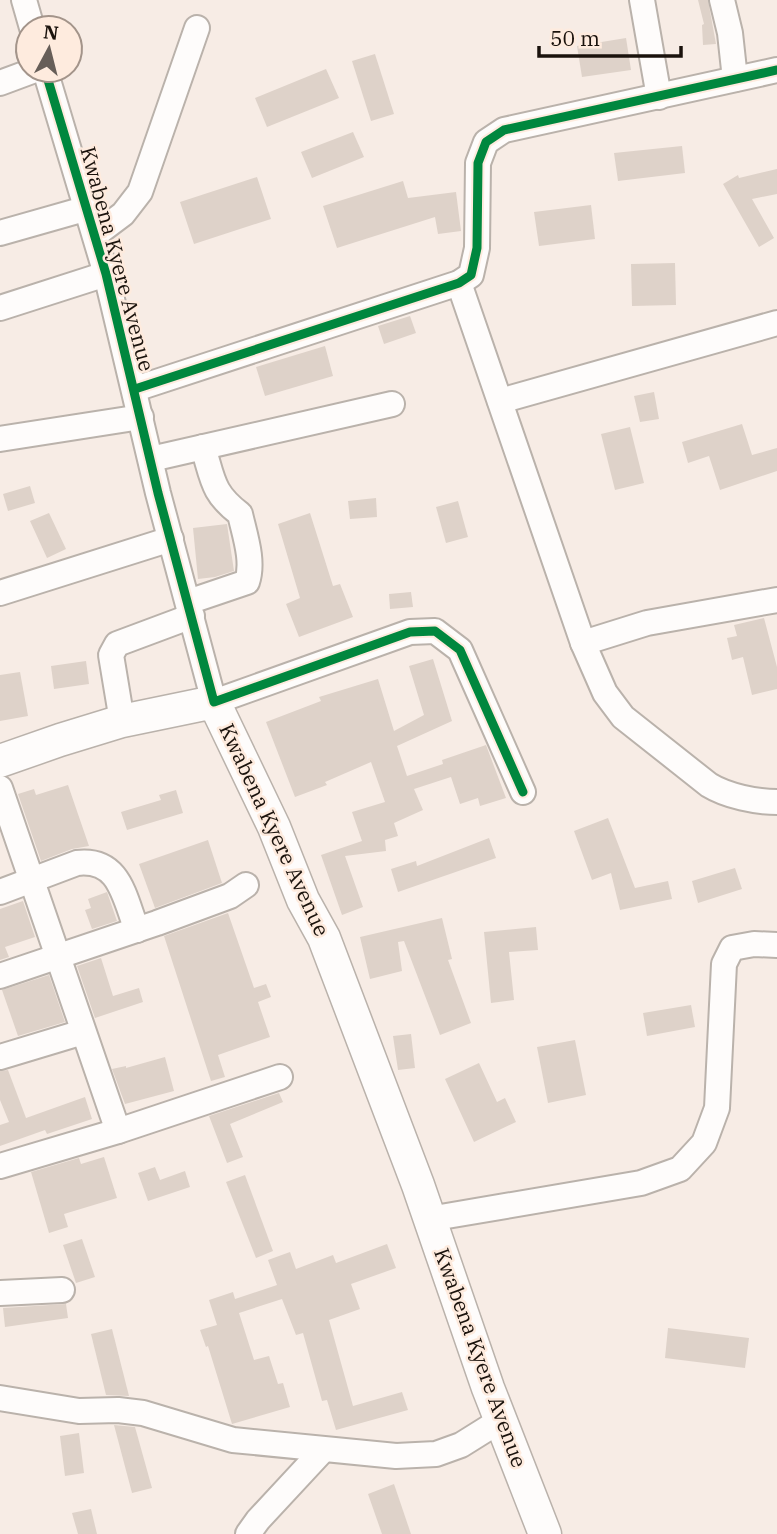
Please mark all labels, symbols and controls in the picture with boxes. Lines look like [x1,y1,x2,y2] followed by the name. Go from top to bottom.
[14,14,84,84] north arrow
[539,14,681,58] scale bar
[42,19,60,45] text: N
[550,24,600,52] text: 50 m
[74,143,161,374] street label: Kwabena Kyere Avenue
[213,719,337,940] street label: Kwabena Kyere Avenue
[428,1244,534,1471] street label: Kwabena Kyere Avenue

